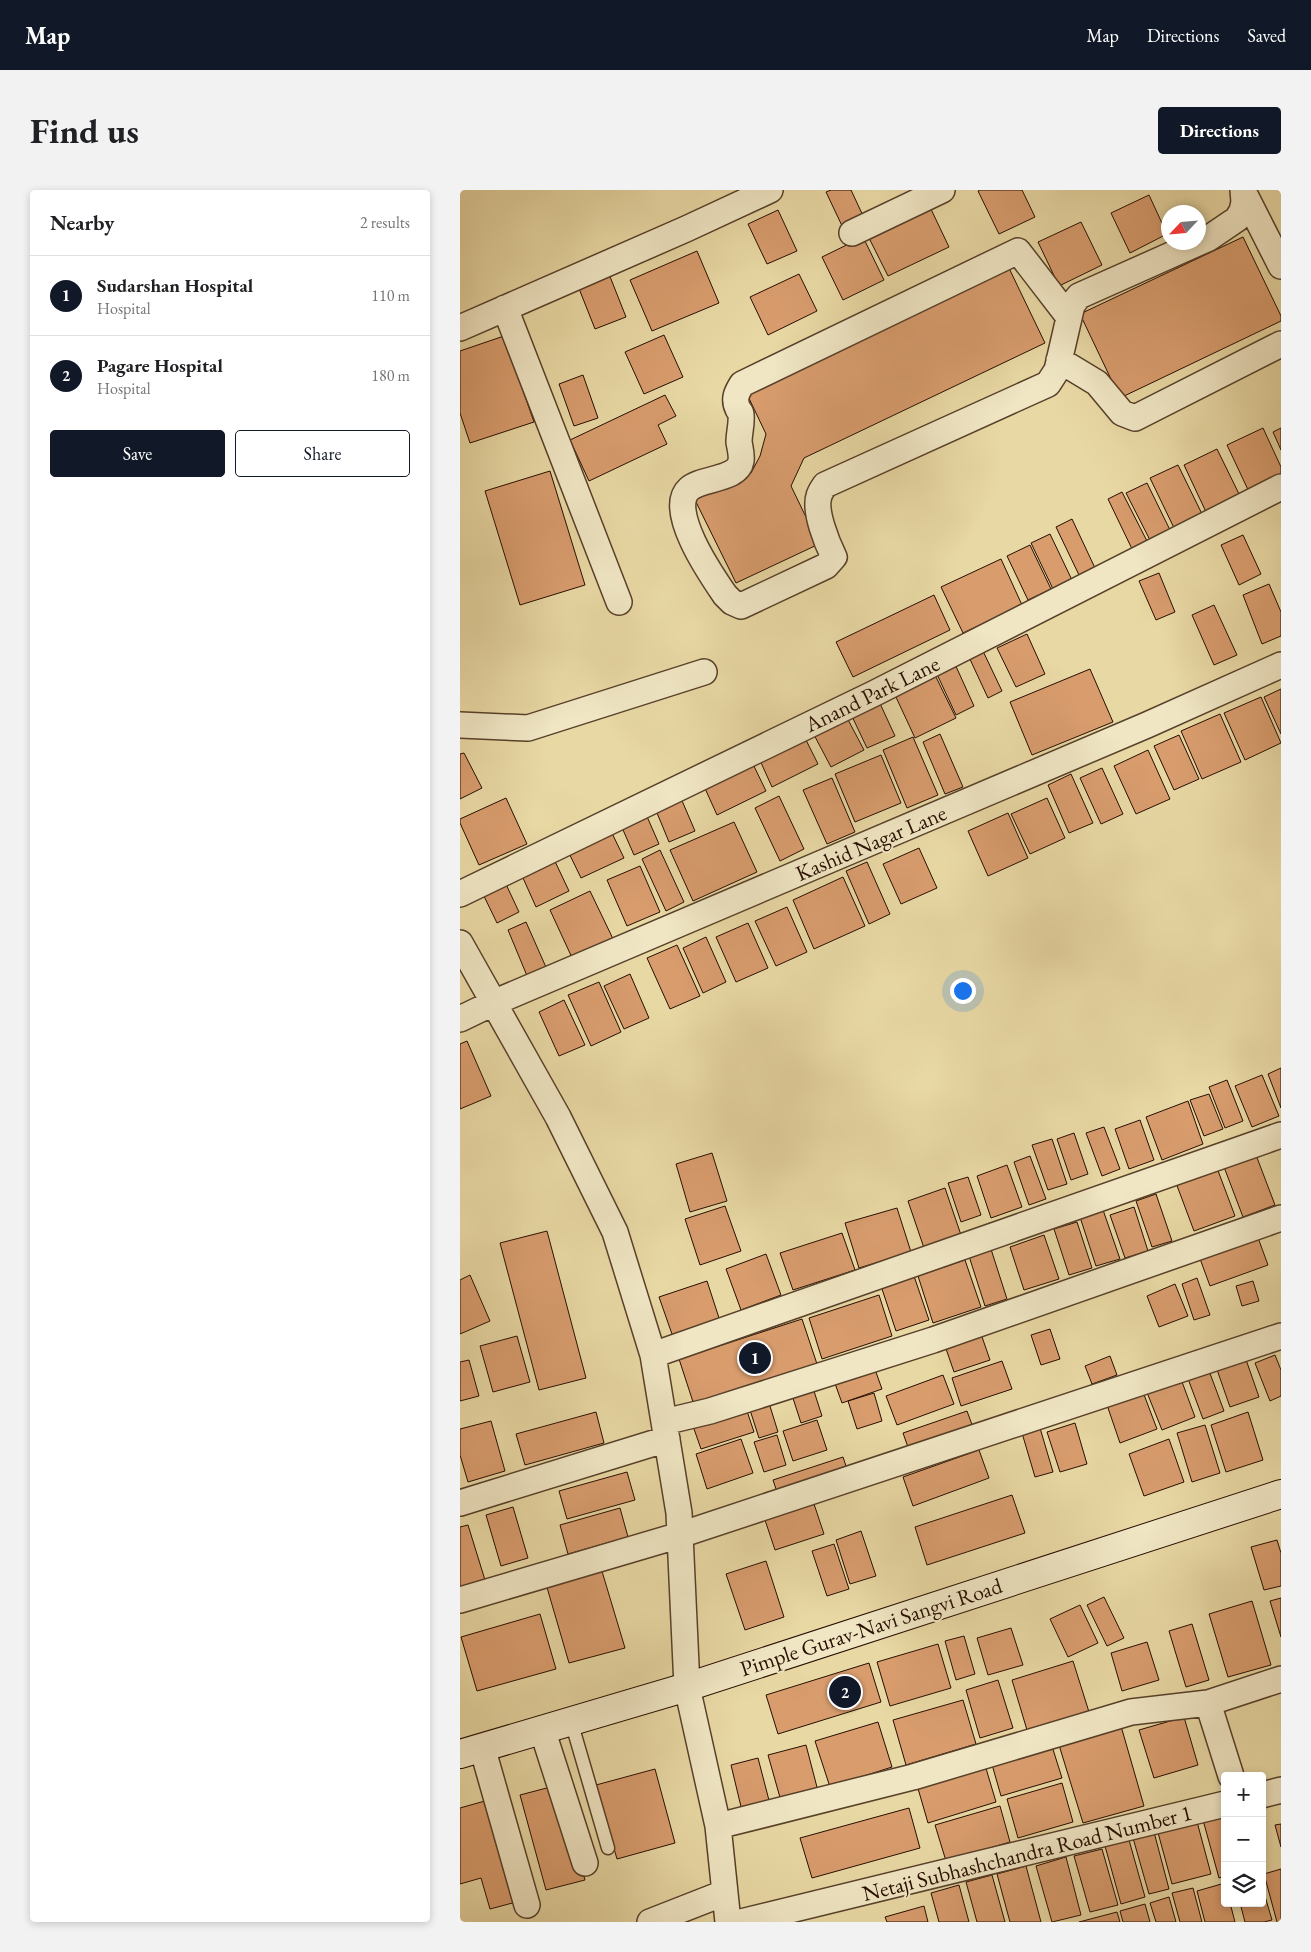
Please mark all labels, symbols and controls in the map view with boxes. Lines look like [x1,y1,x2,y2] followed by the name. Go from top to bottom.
[25,20,70,51] text: Map
[1087,24,1119,47] text: Map
[1147,24,1219,47] text: Directions
[1247,24,1286,47] text: Saved
[1158,107,1281,154] button: Directions
[30,108,139,153] text: Find us
[1161,205,1206,250] north arrow
[50,209,114,236] text: Nearby
[360,212,410,233] text: 2 results
[97,273,253,298] text: Sudarshan Hospital
[62,285,70,306] text: 1
[371,285,410,306] text: 110 m
[97,298,151,319] text: Hospital
[97,353,223,378] text: Pagare Hospital
[62,365,70,386] text: 2
[371,365,410,386] text: 180 m
[97,378,151,399] text: Hospital
[50,430,225,477] button: Save
[235,430,410,477] button: Share
[799,649,945,740] street label: Anand Park Lane
[791,798,951,888] street label: Kashid Nagar Lane
[950,978,976,1004] your location
[739,1339,771,1377] pin: 1
[736,1571,1007,1683] street label: Pimple Gurav-Navi Sangvi Road
[829,1673,861,1711] pin: 2
[1221,1772,1266,1907] map controls
[1221,1772,1266,1817] button: +
[859,1798,1195,1908] street label: Netaji Subhashchandra Road Number 1
[1221,1817,1266,1862] button: −
[1221,1862,1266,1907] button: layers

